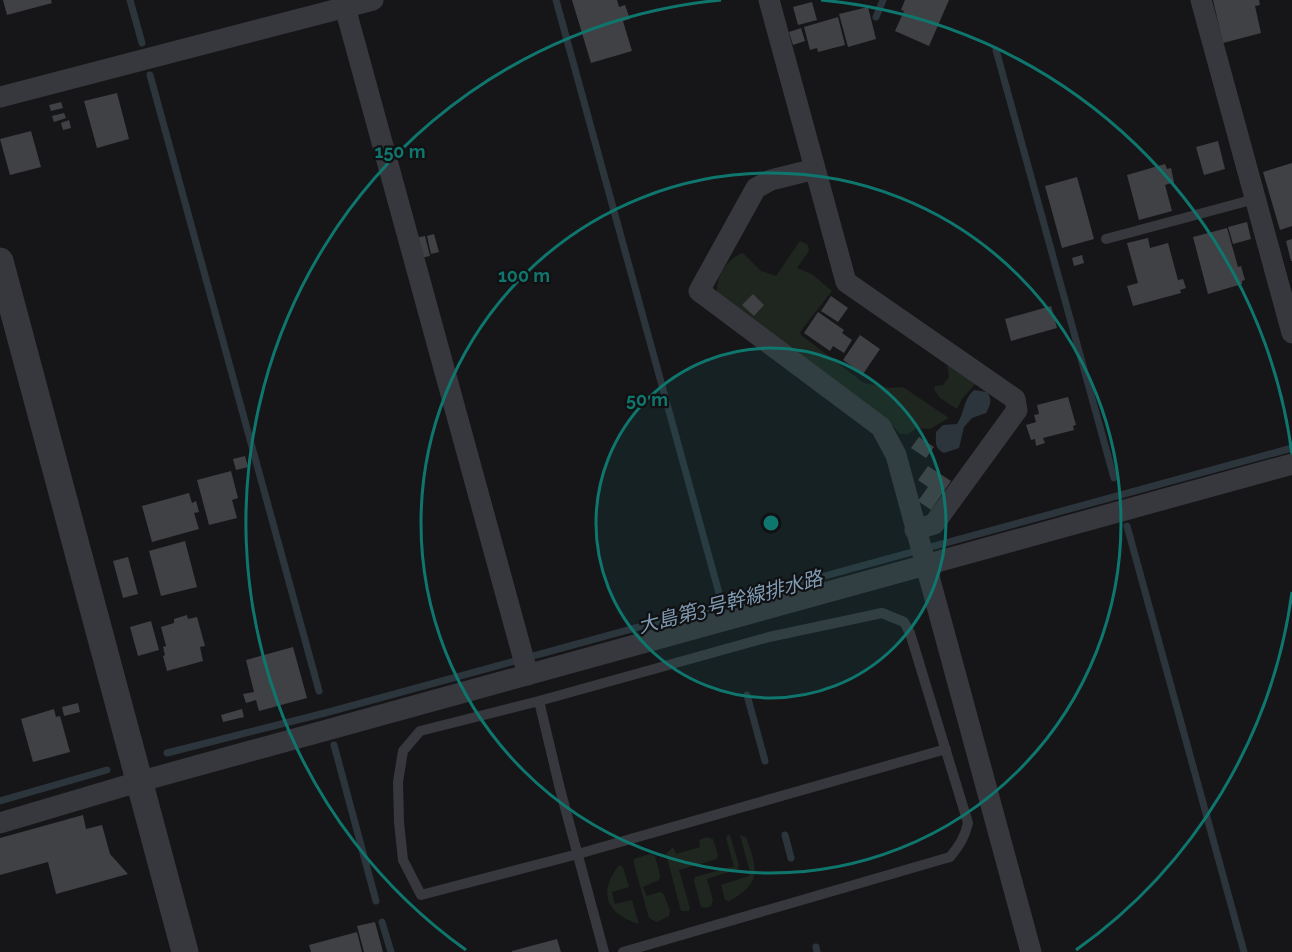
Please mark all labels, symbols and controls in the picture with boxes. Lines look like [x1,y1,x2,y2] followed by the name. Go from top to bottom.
[375,141,426,162] text: 150 m
[498,265,550,286] text: 100 m
[626,389,668,410] text: 50 m
[761,513,781,533] centre of rings
[635,565,827,638] water label: 大島第3号幹線排水路

